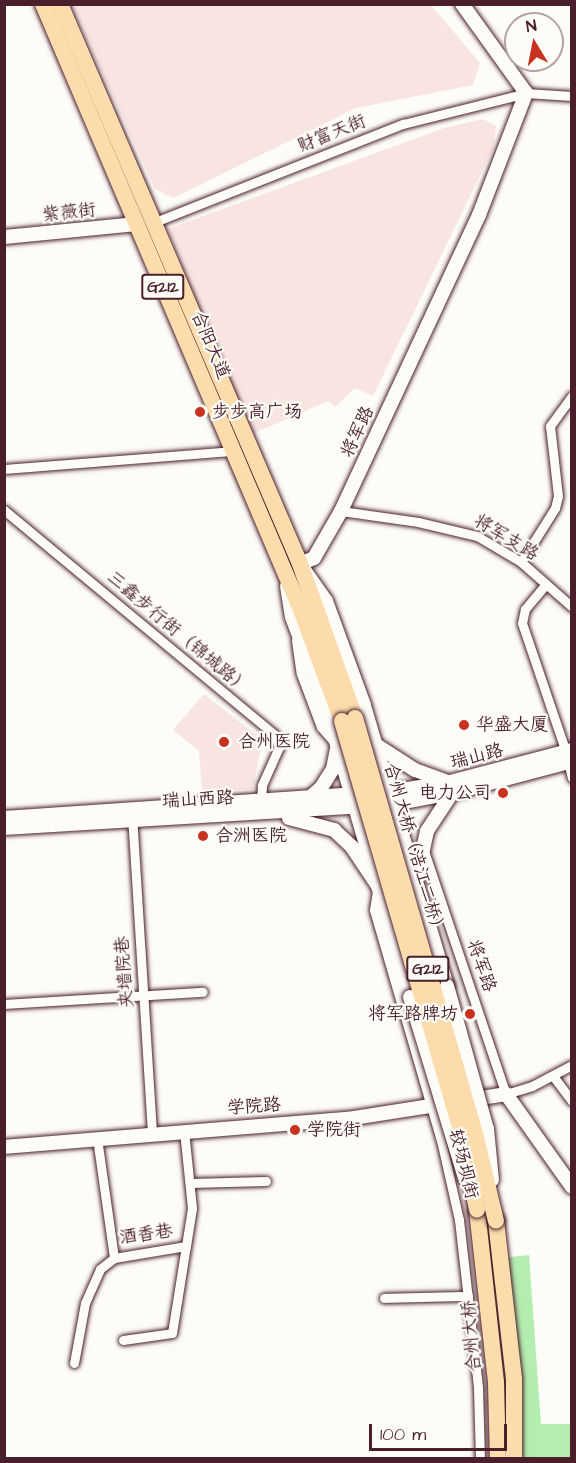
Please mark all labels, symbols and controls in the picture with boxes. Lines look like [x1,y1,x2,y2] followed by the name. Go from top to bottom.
[504,12,564,72] north arrow
[524,15,538,38] text: N
[295,111,369,157] street label: 财富天街
[41,199,97,227] street label: 紫薇街
[140,274,186,300] road number: G212
[186,308,234,382] street label: 合阳大道
[212,401,302,423] place label: 步步高广场
[337,403,379,461] street label: 将军路
[193,405,207,419] marker: 步步高广场
[470,510,542,566] street label: 将军支路
[102,567,254,699] street label: 三鑫步行街（锦城路）
[476,714,548,736] place label: 华盛大厦
[457,718,471,732] marker: 华盛大厦
[238,731,310,753] place label: 合州医院
[215,733,233,751] marker: 合州医院
[448,740,506,774] street label: 瑞山路
[379,761,449,939] street label: 合州大桥（涪江二桥）
[419,782,491,804] place label: 电力公司
[496,786,510,800] marker: 电力公司
[161,787,235,813] street label: 瑞山西路
[215,825,287,847] place label: 合洲医院
[196,829,210,843] marker: 合洲医院
[112,935,138,1009] street label: 夹墙院巷
[462,937,500,995] street label: 将军路
[406,956,450,982] road number: G212
[368,1003,458,1025] place label: 将军路牌坊
[463,1007,477,1021] marker: 将军路牌坊
[226,1094,282,1120] street label: 学院路
[307,1119,361,1141] place label: 学院街
[288,1123,302,1137] marker: 学院街
[444,1126,482,1202] street label: 较场坝街
[118,1221,174,1249] street label: 酒香巷
[458,1299,486,1373] street label: 合州大桥
[372,1412,510,1450] scale bar
[380,1422,426,1447] text: 100 m

